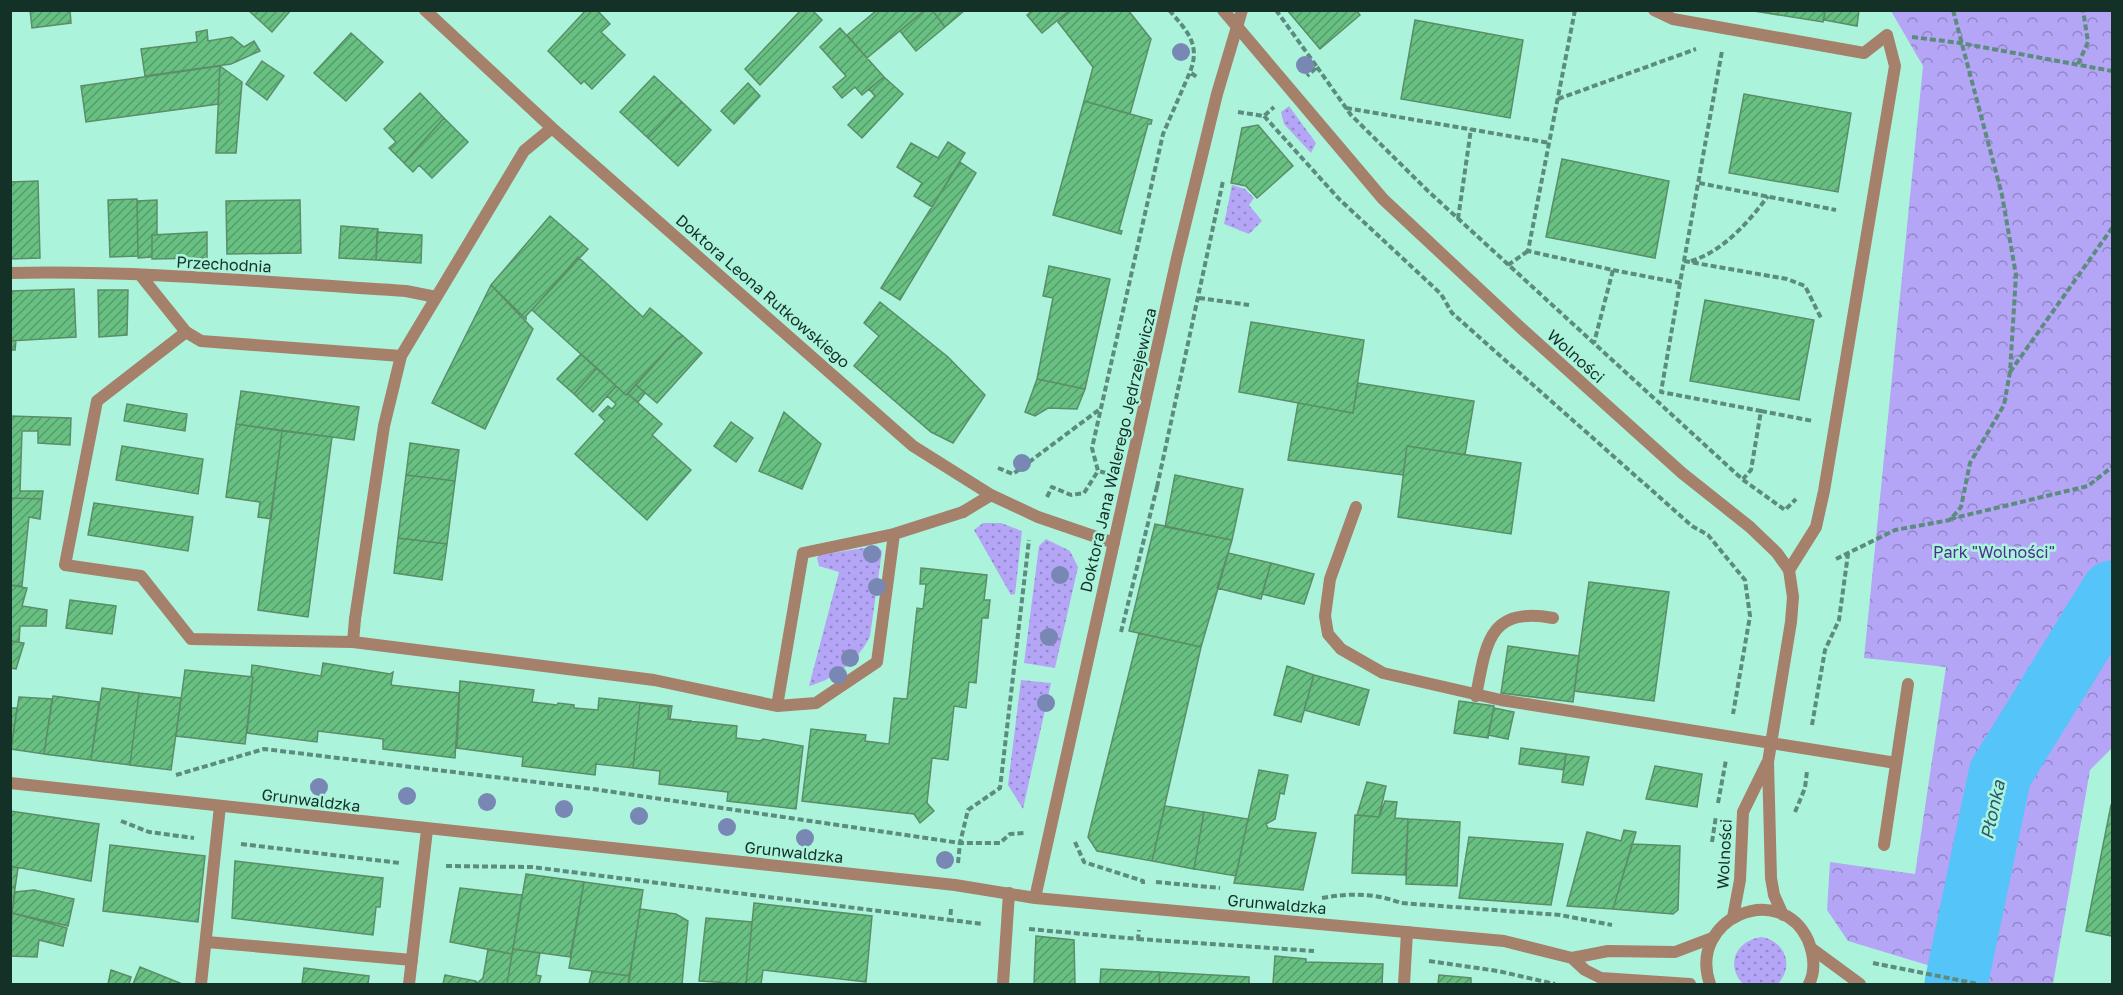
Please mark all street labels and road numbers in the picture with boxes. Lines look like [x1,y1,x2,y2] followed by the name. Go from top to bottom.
[672,210,854,372] street label: Doktora Leona Rutkowskiego
[176,252,272,276] street label: Przechodnia
[1075,306,1161,594] street label: Doktora Jana Walerego Jędrzejewicza
[1543,325,1609,387] street label: Wolności
[260,784,362,816] street label: Grunwaldzka
[1712,818,1736,890] street label: Wolności
[744,837,844,867] street label: Grunwaldzka
[1227,890,1327,918] street label: Grunwaldzka

